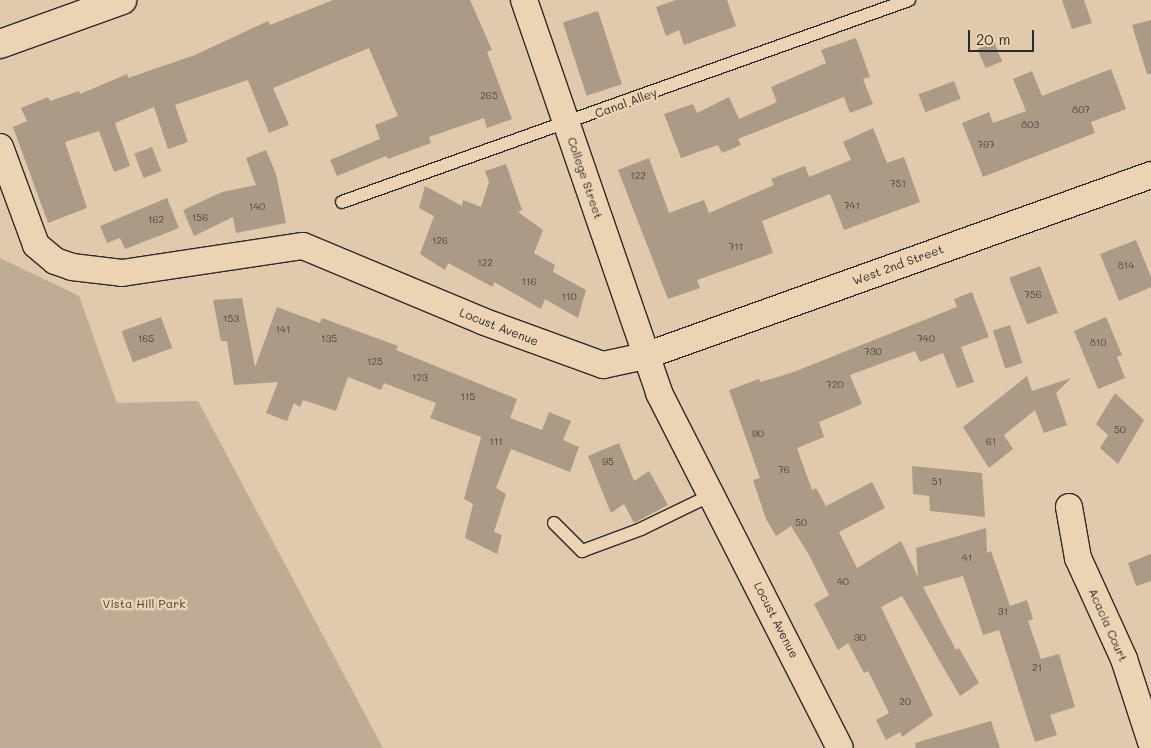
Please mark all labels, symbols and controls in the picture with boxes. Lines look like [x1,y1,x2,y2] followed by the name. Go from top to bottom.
[971,20,1037,52] scale bar
[976,29,1010,49] text: 20 m
[593,85,659,121] street label: Canal Alley
[480,90,498,102] house number: 265
[1072,104,1090,116] house number: 807
[1021,119,1039,131] house number: 803
[564,135,606,221] street label: College Street
[977,139,995,151] house number: 797
[630,170,646,182] house number: 122
[890,178,906,190] house number: 751
[844,200,860,212] house number: 741
[249,201,265,213] house number: 140
[192,212,208,224] house number: 156
[148,214,164,226] house number: 162
[432,235,448,247] house number: 126
[729,241,743,253] house number: 711
[850,242,946,288] street label: West 2nd Street
[477,257,493,269] house number: 122
[1118,260,1134,272] house number: 814
[522,276,536,288] house number: 116
[1024,289,1042,301] house number: 756
[561,291,577,303] house number: 110
[457,305,541,349] street label: Locust Avenue
[223,313,239,325] house number: 153
[276,324,290,336] house number: 141
[138,333,154,345] house number: 165
[321,333,337,345] house number: 135
[917,333,935,345] house number: 740
[1090,337,1106,349] house number: 810
[864,346,882,358] house number: 730
[367,356,383,368] house number: 125
[412,372,428,384] house number: 123
[826,379,844,391] house number: 720
[461,391,475,403] house number: 115
[1114,424,1126,436] house number: 50
[752,428,764,440] house number: 90
[489,436,503,448] house number: 111
[986,436,996,448] house number: 61
[602,456,614,468] house number: 95
[778,464,790,476] house number: 76
[932,476,942,488] house number: 51
[795,517,807,529] house number: 50
[962,552,972,564] house number: 41
[837,576,849,588] house number: 40
[751,580,801,660] street label: Locust Avenue
[1085,586,1131,664] street label: Acacia Court
[102,597,186,611] park label: Vista Hill Park
[998,606,1008,618] house number: 31
[854,632,866,644] house number: 30
[1032,662,1042,674] house number: 21
[899,696,911,708] house number: 20

